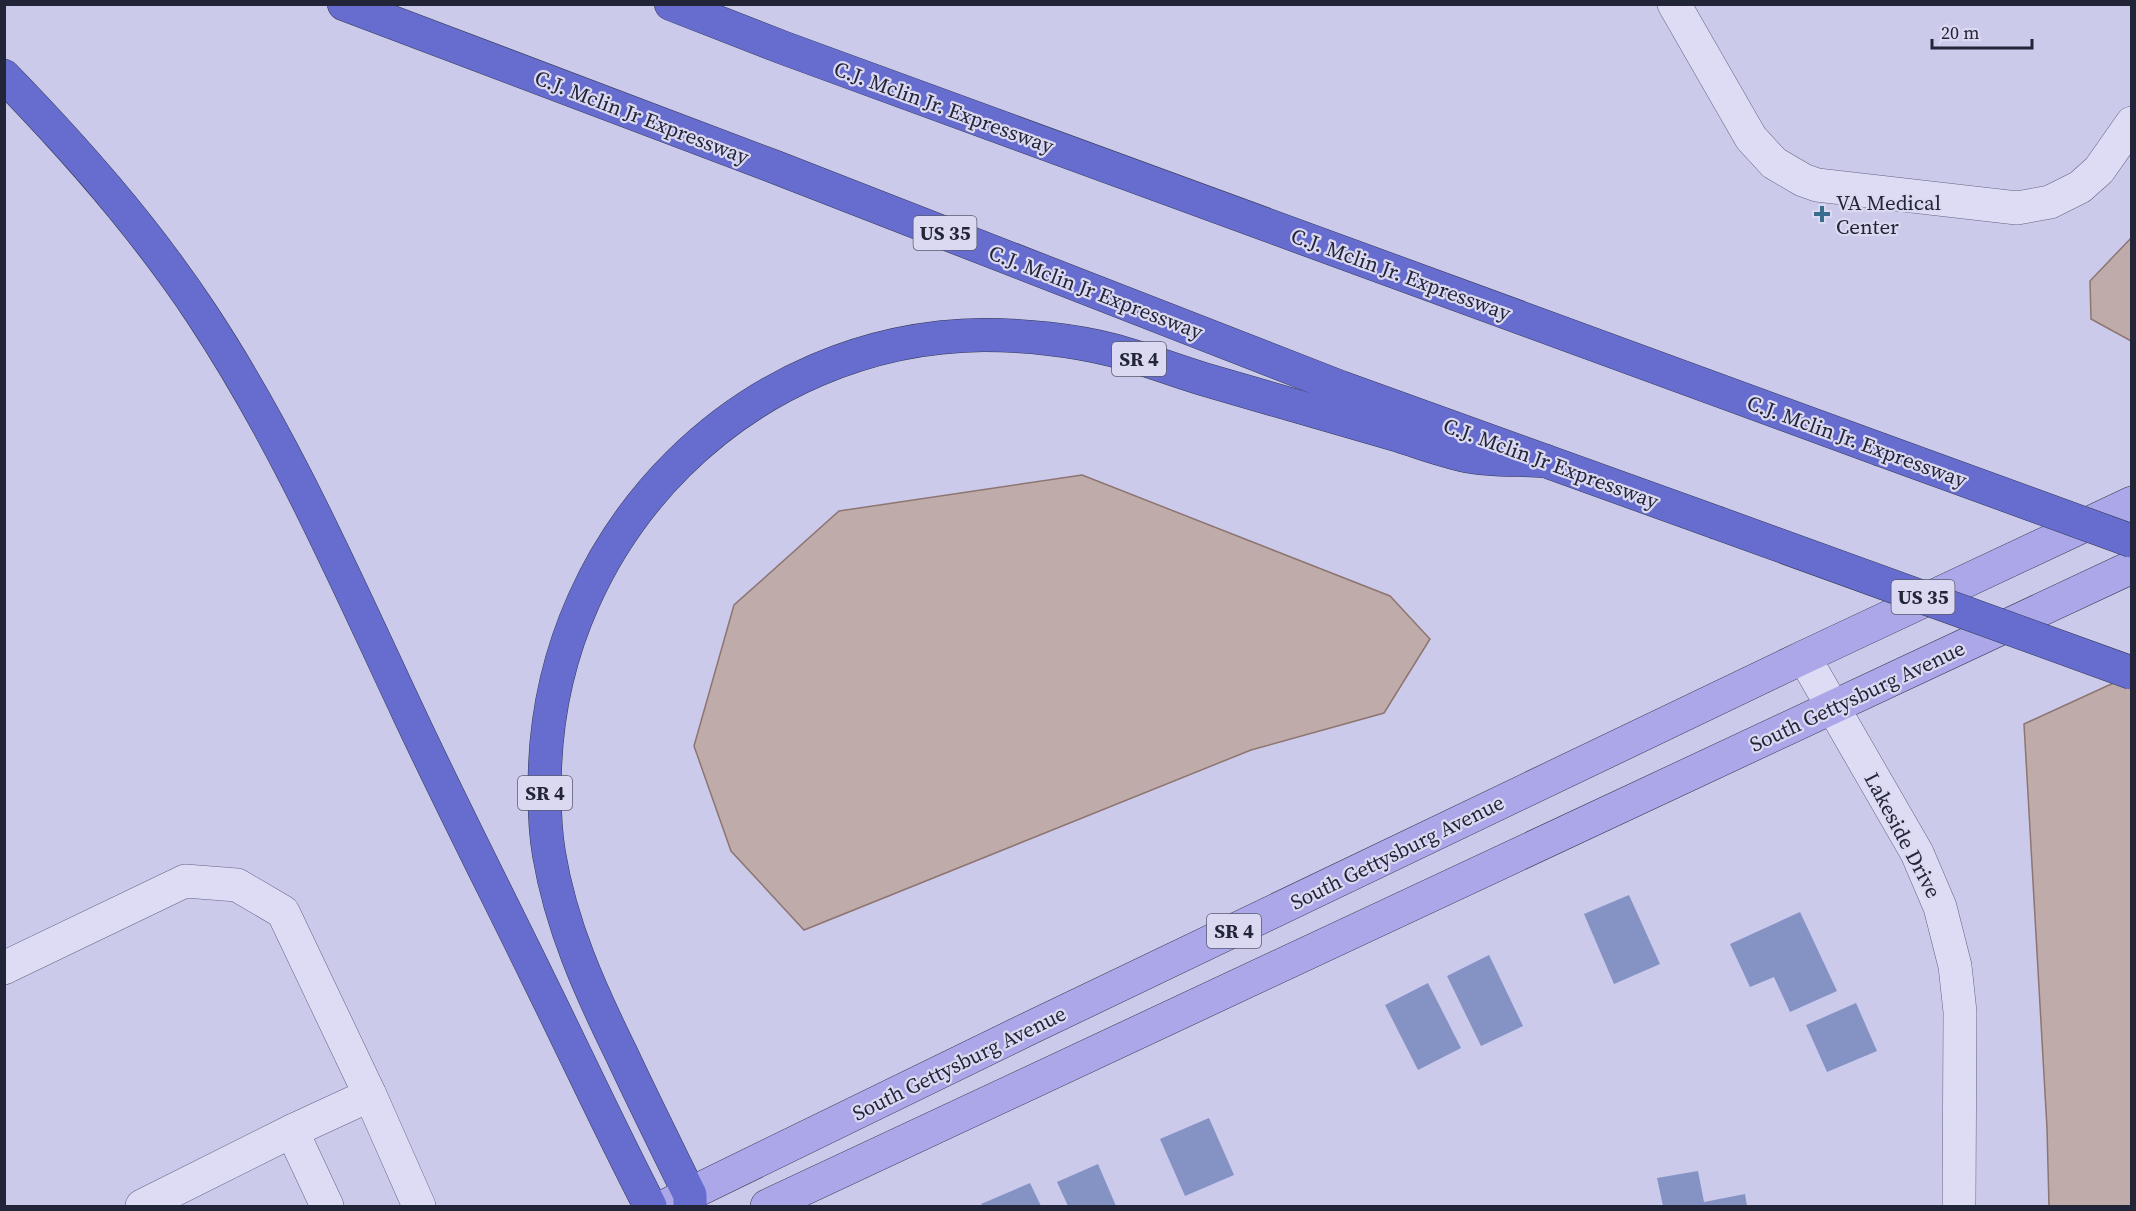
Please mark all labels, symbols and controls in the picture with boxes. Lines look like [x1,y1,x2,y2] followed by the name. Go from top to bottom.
[1932,12,2032,50] scale bar
[1941,20,1979,45] text: 20 m
[830,54,1058,160] street label: C.J. Mclin Jr. Expressway
[531,63,754,171] street label: C.J. Mclin Jr Expressway
[1836,188,1941,241] place label: VA Medical Center
[1813,205,1831,223] marker: VA Medical Center
[914,216,976,250] road number: US 35
[1287,221,1515,327] street label: C.J. Mclin Jr. Expressway
[985,238,1208,346] street label: C.J. Mclin Jr Expressway
[1112,342,1166,376] road number: SR 4
[1743,388,1971,494] street label: C.J. Mclin Jr. Expressway
[1439,411,1663,516] street label: C.J. Mclin Jr Expressway
[1892,580,1954,614] road number: US 35
[1745,633,1969,759] street label: South Gettysburg Avenue
[1858,767,1948,903] street label: Lakeside Drive
[518,776,572,810] road number: SR 4
[1285,788,1509,916] street label: South Gettysburg Avenue
[1207,914,1261,948] road number: SR 4
[847,999,1071,1127] street label: South Gettysburg Avenue

